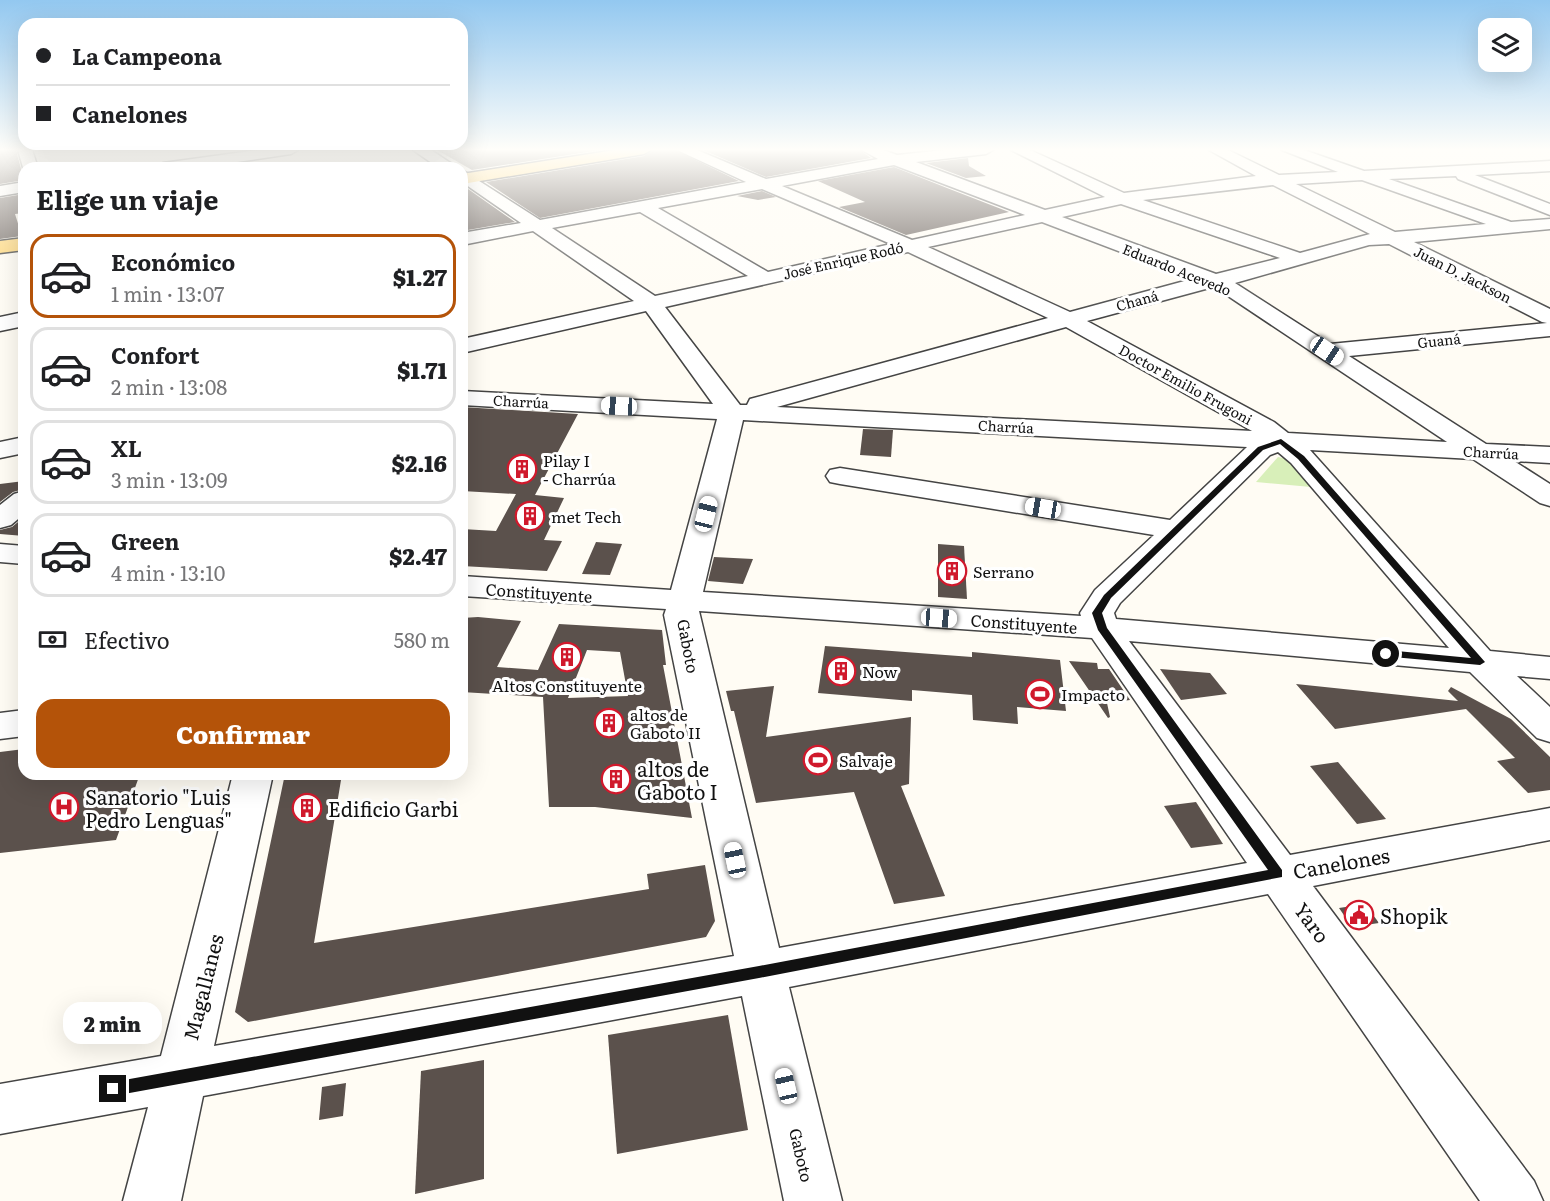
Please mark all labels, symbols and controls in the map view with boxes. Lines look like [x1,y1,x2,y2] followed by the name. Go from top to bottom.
[1478,18,1532,72] map controls
[1478,18,1532,72] button: layers
[72,39,222,72] text: La Campeona
[72,97,187,130] text: Canelones
[36,178,219,218] text: Elige un viaje
[781,236,905,284] street label: José Enrique Rodó
[1120,238,1234,300] street label: Eduardo Acevedo
[1411,241,1515,307] street label: Juan D. Jackson
[111,245,235,278] text: Económico
[39,249,93,303] icon: car
[393,260,447,293] text: $1.27
[111,278,224,308] text: 1 min · 13:07
[1114,285,1161,315] street label: Chaná
[1416,328,1462,352] street label: Guaná
[1307,333,1347,369] car
[111,338,199,371] text: Confort
[1116,339,1257,429] street label: Doctor Emilio Frugoni
[39,342,93,396] icon: car
[397,353,447,386] text: $1.71
[111,371,227,401] text: 2 min · 13:08
[493,390,550,412] street label: Charrúa
[601,396,637,416] car
[978,415,1035,437] street label: Charrúa
[111,431,142,464] text: XL
[39,435,93,489] icon: car
[1463,441,1520,463] street label: Charrúa
[391,446,447,479] text: $2.16
[543,448,616,490] place label: Pilay I - Charrúa
[506,453,538,485] building icon: Pilay I - Charrúa
[111,464,227,494] text: 3 min · 13:09
[693,494,719,534] car
[1024,496,1062,520] car
[514,500,546,532] building icon: met Tech
[551,504,622,528] place label: met Tech
[111,524,180,557] text: Green
[39,528,93,582] icon: car
[389,539,447,572] text: $2.47
[936,555,968,587] building icon: Serrano
[111,557,225,587] text: 4 min · 13:10
[973,559,1034,583] place label: Serrano
[485,576,593,608] street label: Constituyente
[970,607,1078,639] street label: Constituyente
[920,608,958,628] car
[672,617,706,675] street label: Gaboto
[36,623,69,656] icon: cash
[84,623,170,656] text: Efectivo
[394,624,450,654] text: 580 m
[1372,640,1399,667] route start
[551,641,583,673] building icon: Altos Constituyente
[825,655,857,687] building icon: Now
[862,659,898,683] place label: Now
[492,673,642,697] place label: Altos Constituyente
[1024,678,1056,710] sports icon: Impacto
[1061,682,1125,706] place label: Impacto
[36,699,450,768] button: Confirmar
[630,702,701,744] place label: altos de Gaboto II
[593,707,625,739] building icon: altos de Gaboto II
[802,744,834,776] sports icon: Salvaje
[839,748,893,772] place label: Salvaje
[637,753,718,806] place label: altos de Gaboto I
[600,763,632,795] building icon: altos de Gaboto I
[85,781,232,834] place label: Sanatorio "Luis Pedro Lenguas"
[48,791,80,823] hospital icon: Sanatorio "Luis Pedro Lenguas"
[291,792,323,824] building icon: Edificio Garbi
[328,793,459,823] place label: Edificio Garbi
[1290,839,1392,885] street label: Canelones
[722,841,748,879] car
[1288,895,1338,949] street label: Yaro
[1343,899,1375,931] public building icon: Shopik
[1380,900,1449,930] place label: Shopik
[174,931,230,1043] street label: Magallanes
[63,1002,162,1044] callout: 2 min
[84,1008,141,1038] text: 2 min
[773,1066,799,1106] car
[99,1075,126,1102] route end
[784,1126,820,1184] street label: Gaboto

